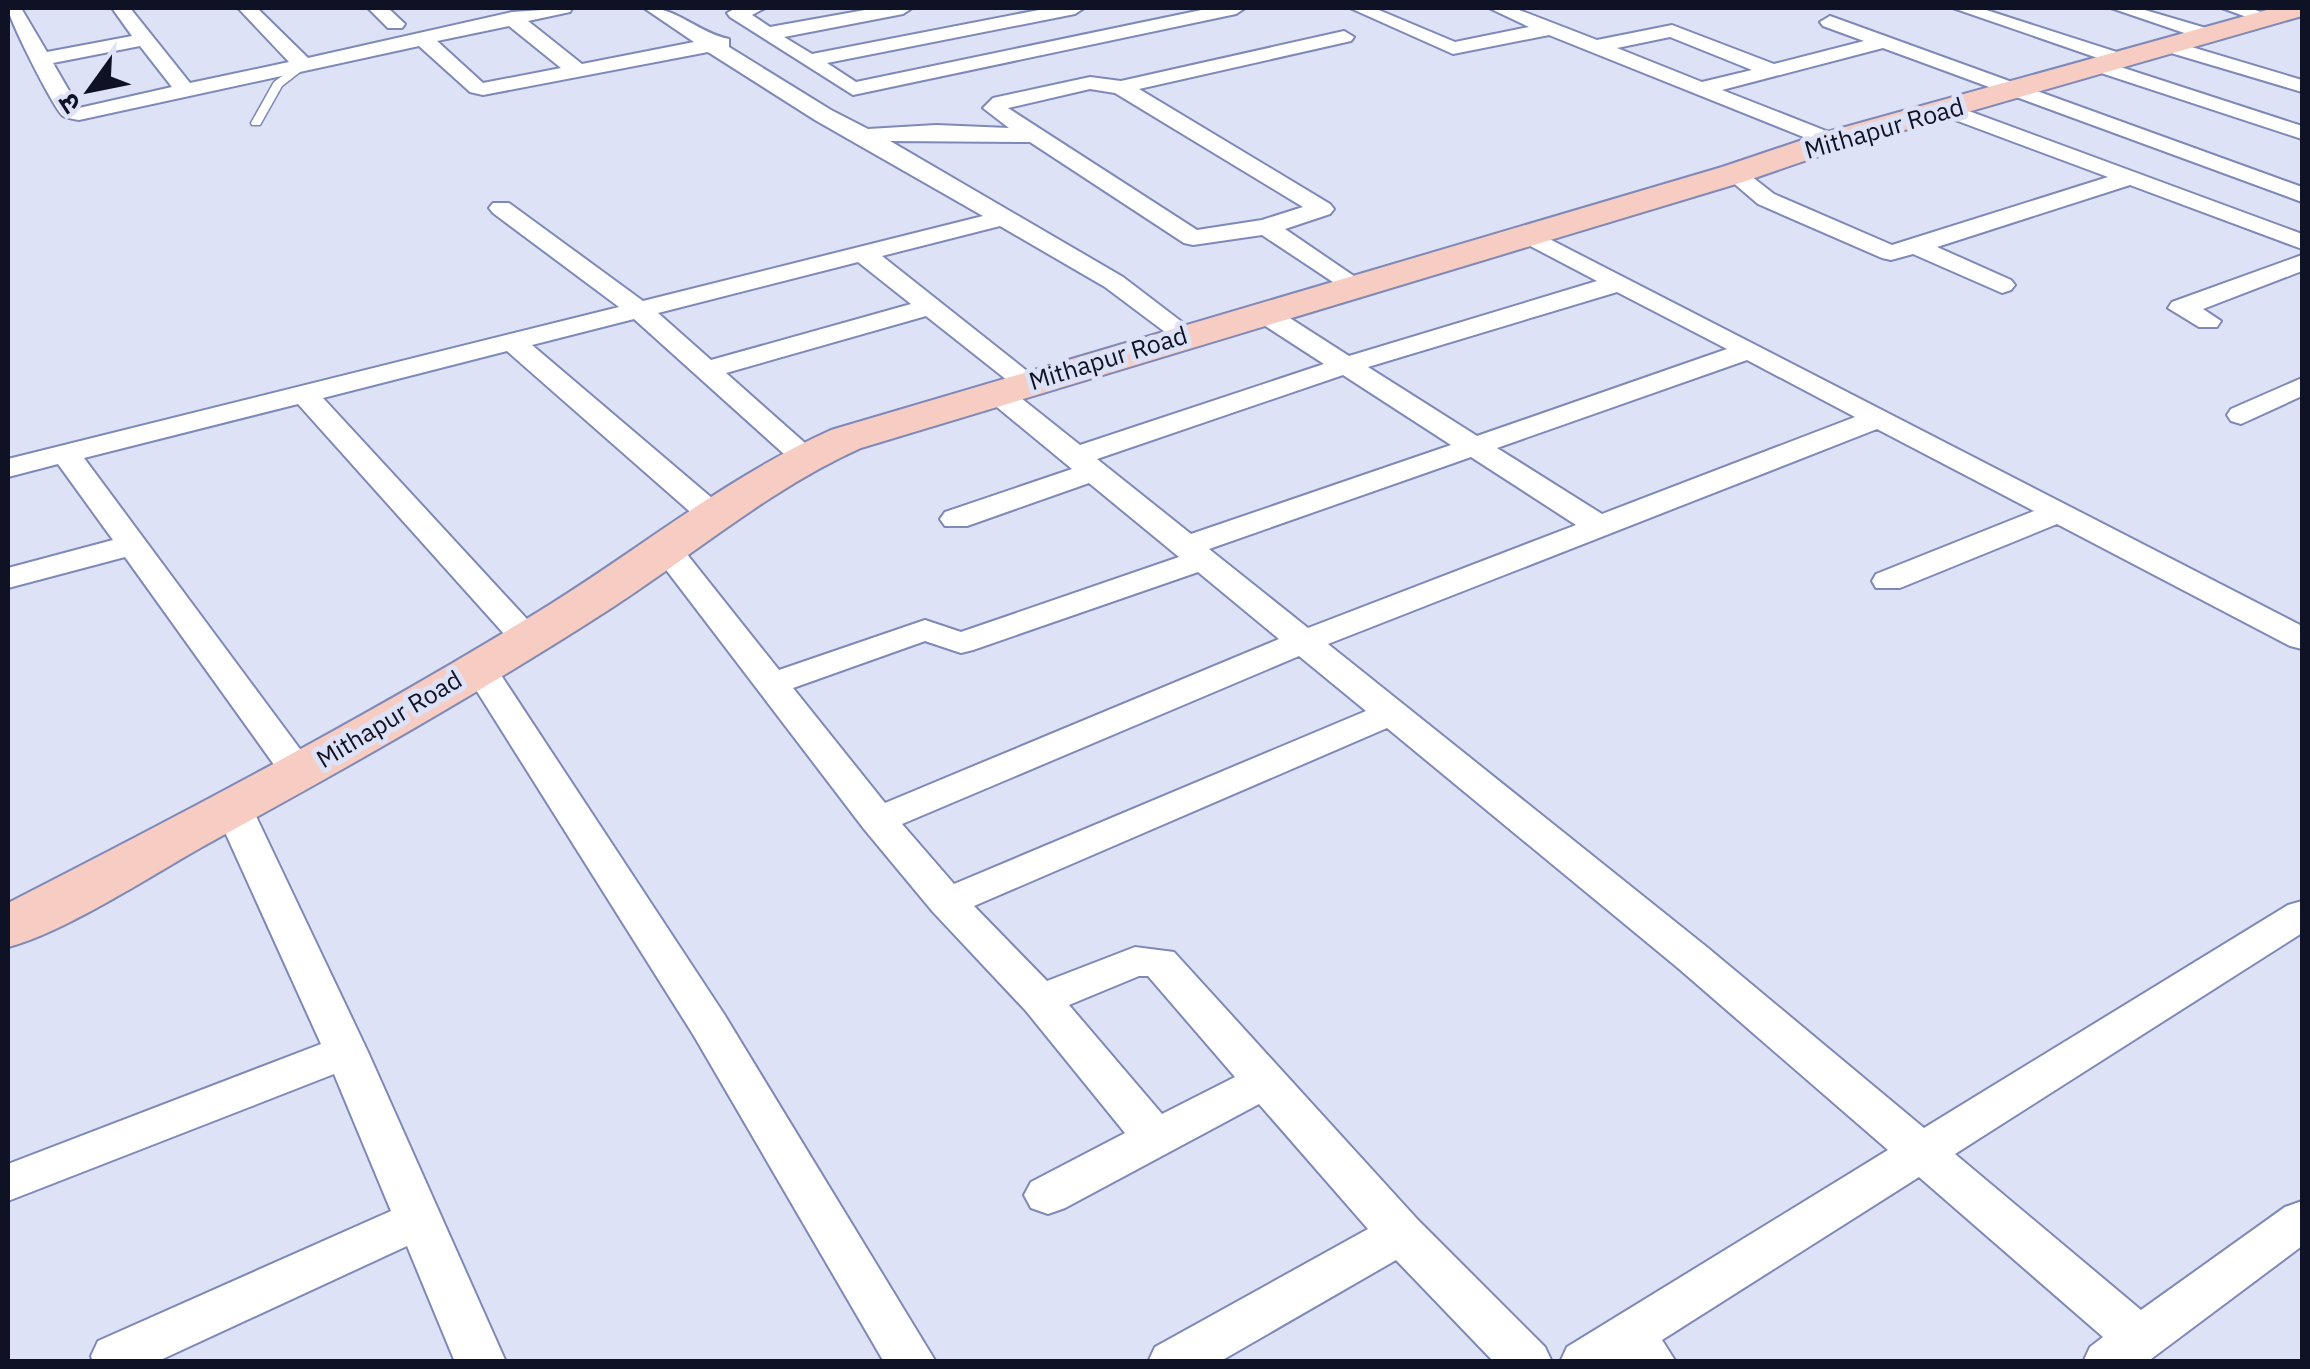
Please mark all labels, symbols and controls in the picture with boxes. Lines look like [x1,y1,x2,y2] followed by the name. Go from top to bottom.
[40,40,140,140] north arrow
[48,86,89,121] text: उ
[1800,89,1967,166] street label: Mithapur Road
[1025,318,1191,397] street label: Mithapur Road
[310,662,468,775] street label: Mithapur Road

